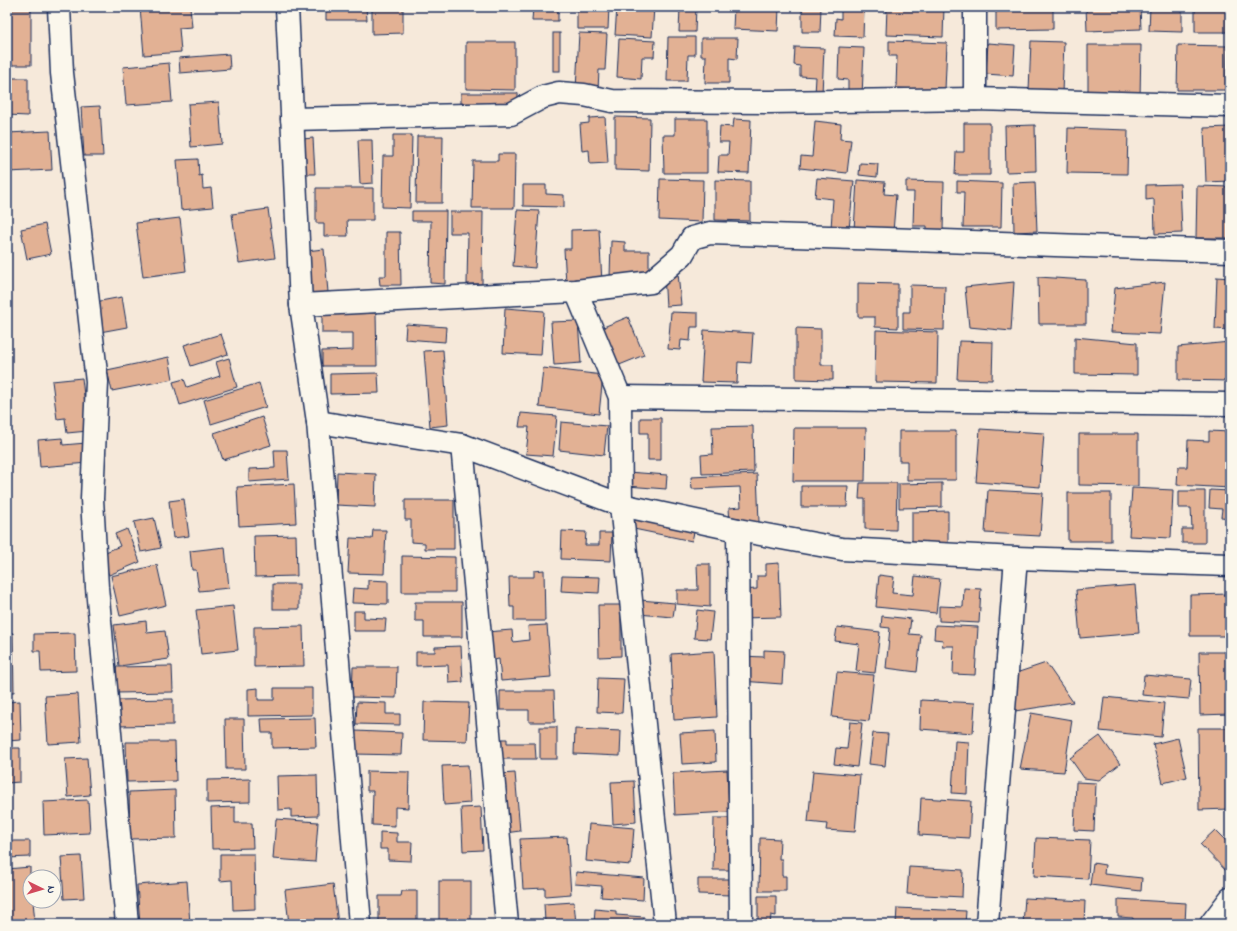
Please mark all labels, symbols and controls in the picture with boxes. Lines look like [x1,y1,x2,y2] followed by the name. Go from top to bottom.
[22,869,62,909] north arrow
[43,885,59,894] text: N

